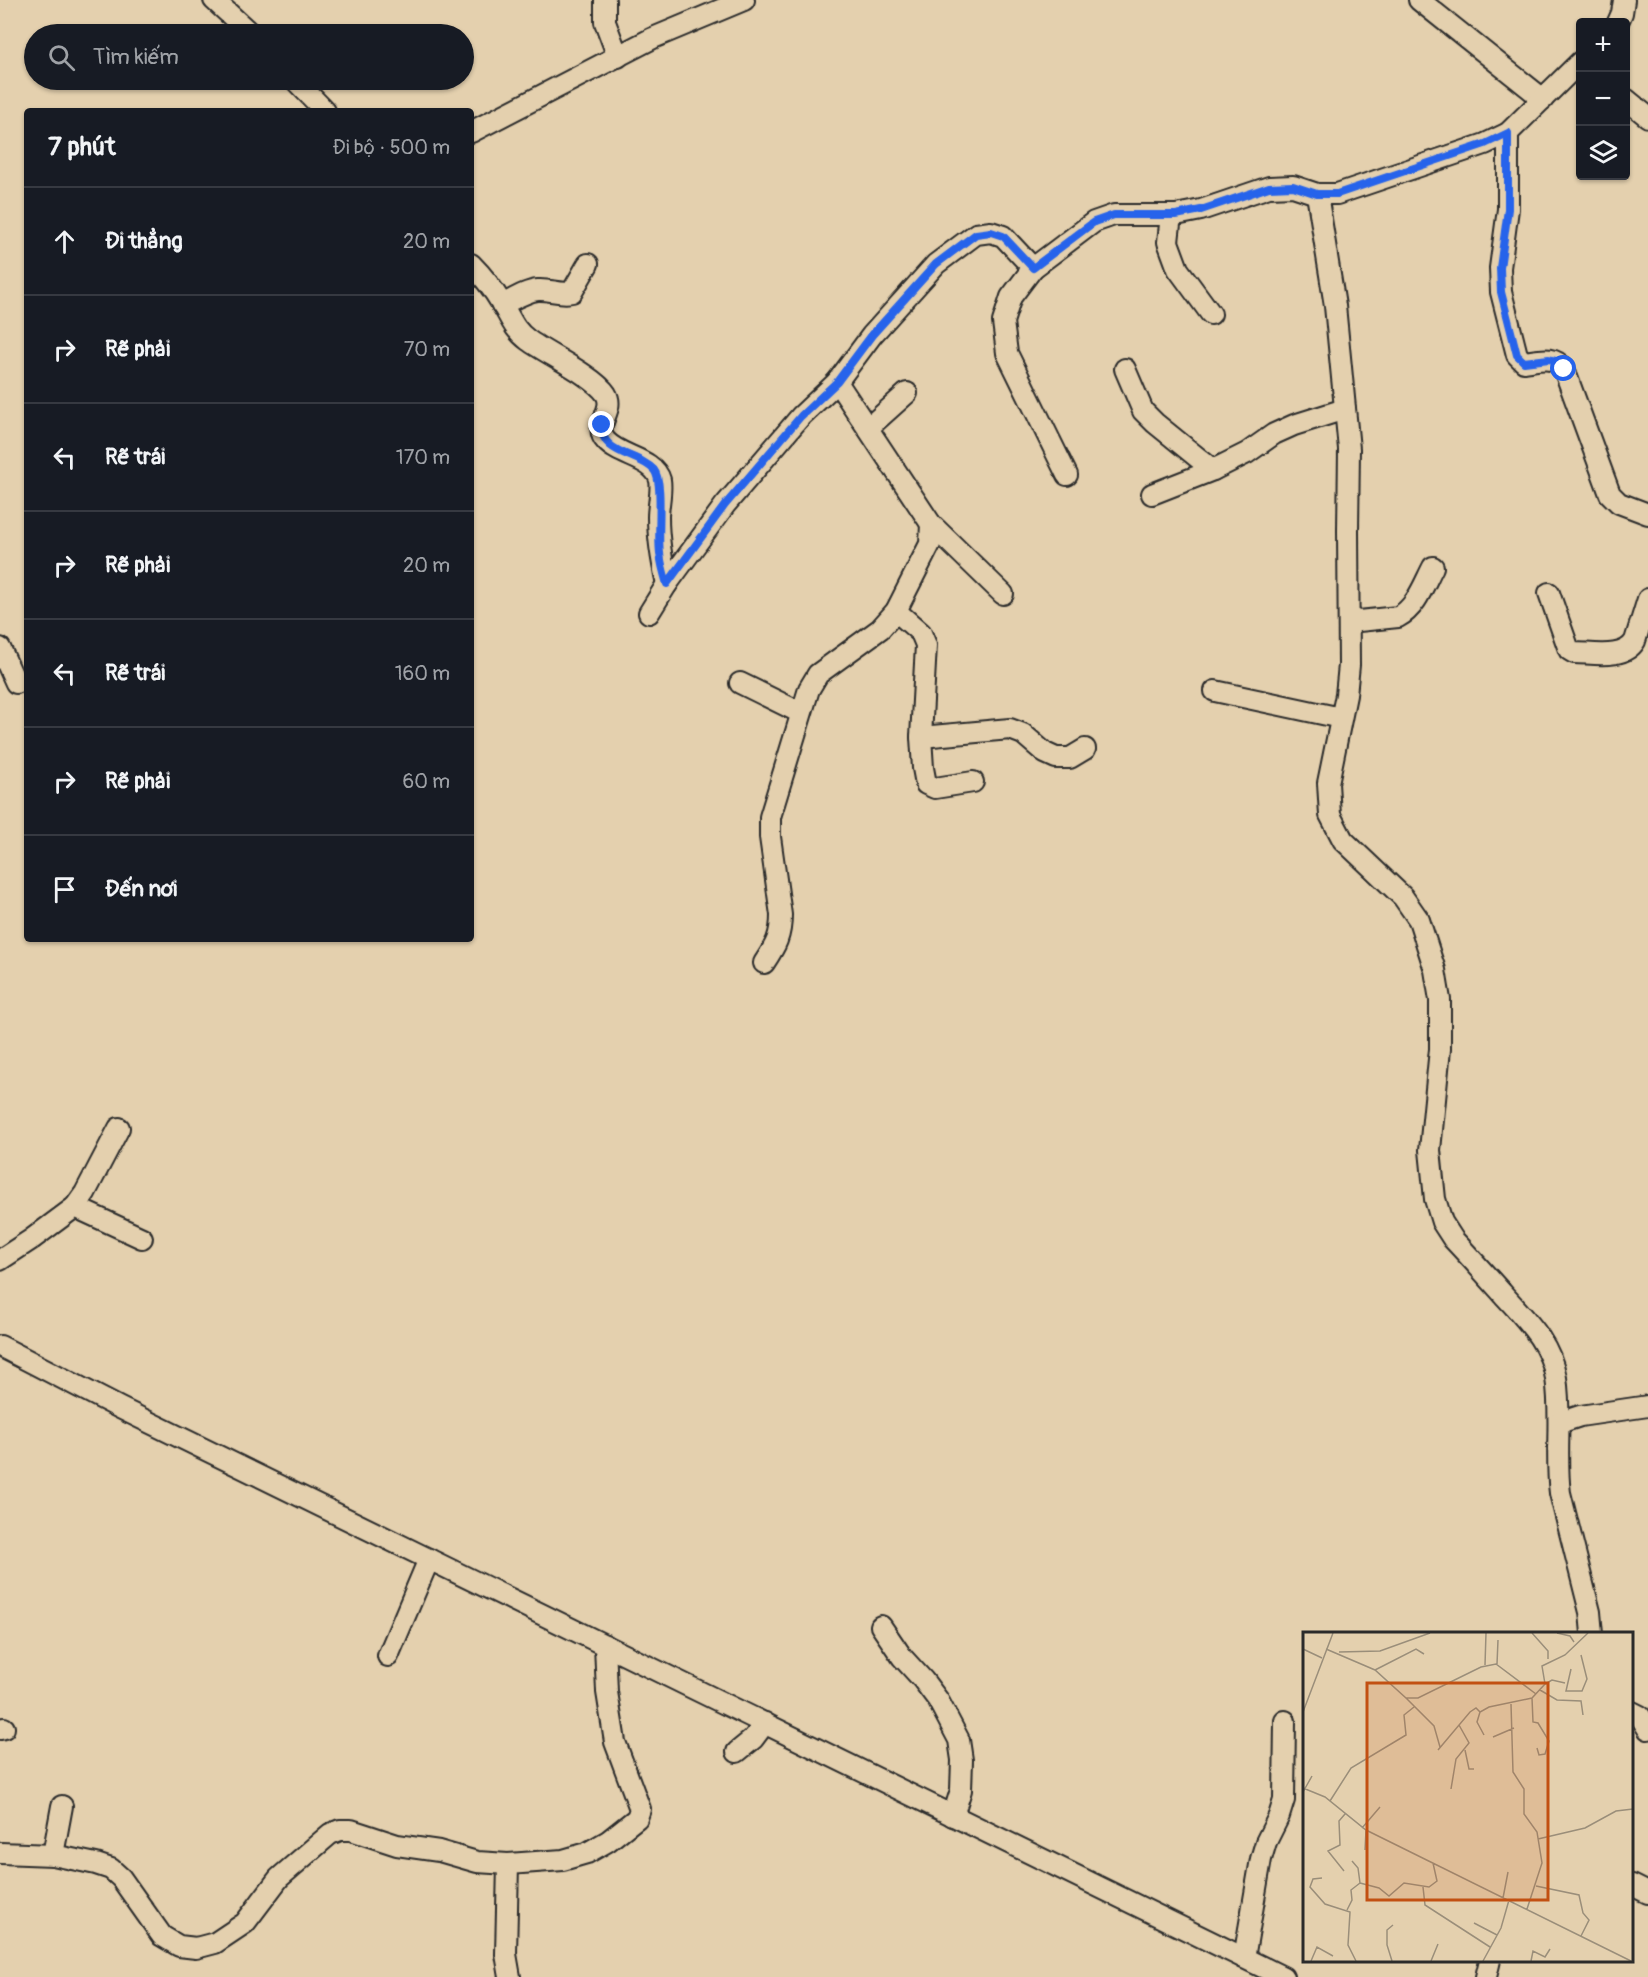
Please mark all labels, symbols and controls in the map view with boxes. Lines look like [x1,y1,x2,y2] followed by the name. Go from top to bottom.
[1576,18,1630,180] map controls
[1576,18,1630,72] button: +
[24,24,474,90] search box
[45,41,78,74] icon: search
[93,43,179,71] text: Tìm kiếm
[1576,72,1630,126] button: −
[1576,126,1630,180] button: layers
[48,131,116,163] text: 7 phút
[333,135,450,160] text: Đi bộ · 500 m
[48,225,81,258] icon: ahead
[105,227,183,255] text: Đi thẳng
[403,229,450,254] text: 20 m
[48,333,81,366] icon: right
[105,335,170,363] text: Rẽ phải
[404,337,450,362] text: 70 m
[1550,355,1576,381] route start
[588,411,614,437] route end
[48,441,81,474] icon: left
[105,443,165,471] text: Rẽ trái
[396,445,450,470] text: 170 m
[48,549,81,582] icon: right
[105,551,170,579] text: Rẽ phải
[403,553,450,578] text: 20 m
[48,657,81,690] icon: left
[105,659,165,687] text: Rẽ trái
[395,661,450,686] text: 160 m
[48,765,81,798] icon: right
[105,767,170,795] text: Rẽ phải
[403,769,450,794] text: 60 m
[48,873,81,906] icon: arrive
[105,875,177,903] text: Đến nơi
[1303,1632,1633,1962] inset map

